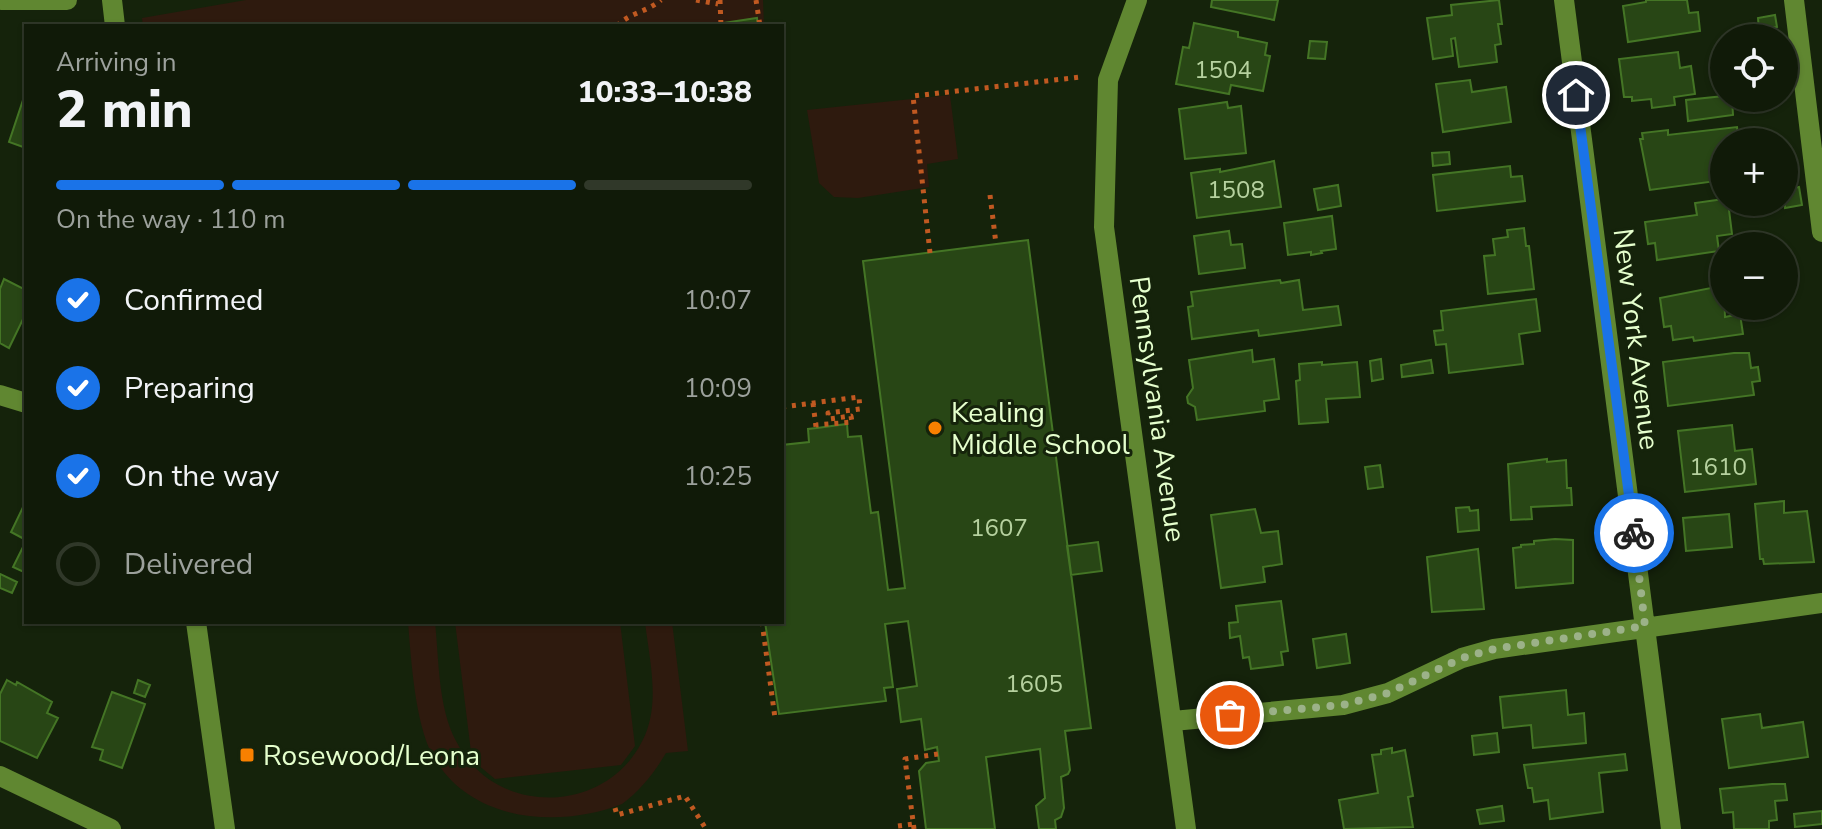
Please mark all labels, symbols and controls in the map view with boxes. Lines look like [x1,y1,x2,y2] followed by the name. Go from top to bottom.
[1710,24,1798,320] map controls
[1710,24,1798,112] button: locate
[56,45,177,80] text: Arriving in
[1194,54,1252,86] house number: 1504
[1542,61,1610,129] pin
[577,72,752,113] text: 10:33–10:38
[1554,73,1598,117] icon: home
[56,74,193,145] text: 2 min
[1710,128,1798,216] button: +
[1207,174,1265,206] house number: 1508
[56,202,285,237] text: On the way · 110 m
[1604,226,1668,452] street label: New York Avenue
[1710,232,1798,320] button: −
[1120,274,1194,545] street label: Pennsylvania Avenue
[56,278,100,322] icon: check
[124,280,264,321] text: Confirmed
[684,283,752,318] text: 10:07
[56,366,100,410] icon: check
[124,368,255,409] text: Preparing
[684,371,752,406] text: 10:09
[951,394,1131,464] place label: Kealing Middle School
[926,419,944,437] marker: Kealing Middle School
[1689,451,1747,483] house number: 1610
[56,454,100,498] icon: check
[124,456,279,497] text: On the way
[684,459,752,494] text: 10:25
[1594,493,1674,573] courier
[1612,511,1656,555] icon: bike
[970,512,1028,544] house number: 1607
[124,544,253,585] text: Delivered
[1005,668,1063,700] house number: 1605
[1196,681,1264,749] pin
[1208,693,1252,737] icon: bag
[263,737,480,775] place label: Rosewood/Leona
[238,746,256,764] marker: Rosewood/Leona

